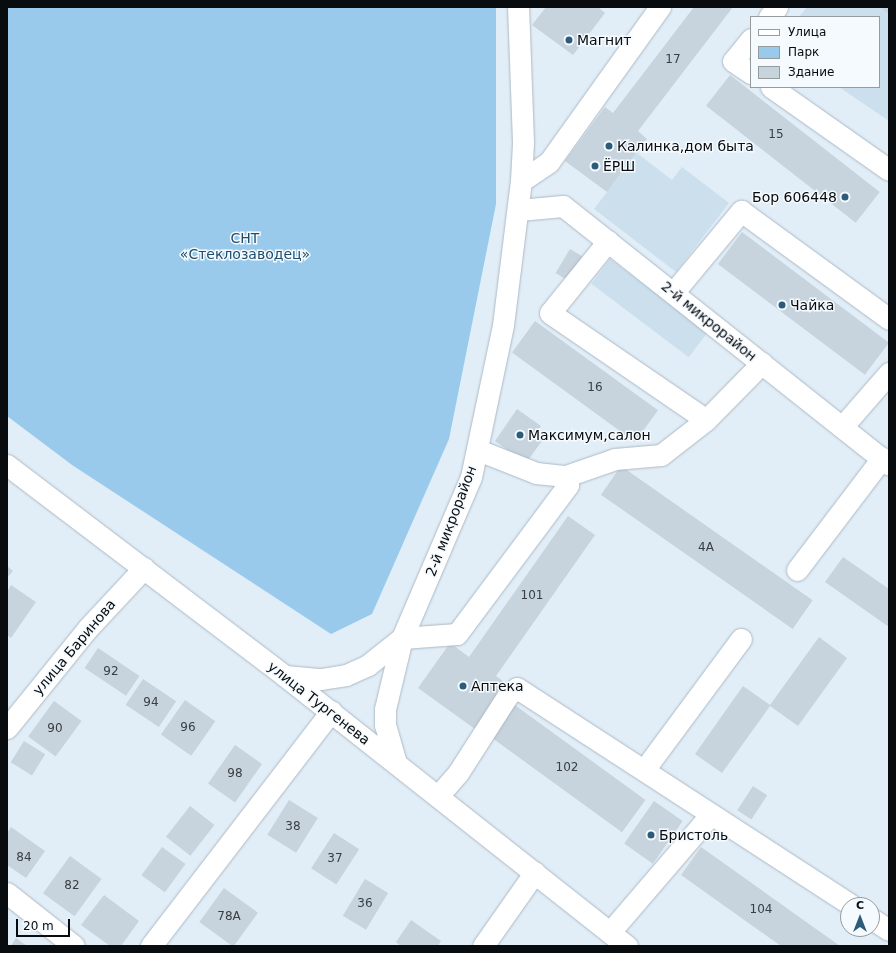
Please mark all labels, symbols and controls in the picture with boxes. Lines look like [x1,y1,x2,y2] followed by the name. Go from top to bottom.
[750,16,880,88] legend
[788,25,826,39] text: Улица
[577,32,631,48] place label: Магнит
[564,35,574,45] marker: Магнит
[788,45,819,59] text: Парк
[665,53,681,67] house number: 17
[788,65,834,79] text: Здание
[768,128,784,142] house number: 15
[617,138,754,154] place label: Калинка,дом быта
[604,141,614,151] marker: Калинка,дом быта
[603,158,635,174] place label: ЁРШ
[590,161,600,171] marker: ЁРШ
[752,189,837,205] place label: Бор 606448
[840,192,850,202] marker: Бор 606448
[180,230,310,262] park label: СНТ «Стеклозаводец»
[658,278,760,364] street label: 2-й микрорайон
[790,297,834,313] place label: Чайка
[777,300,787,310] marker: Чайка
[587,381,603,395] house number: 16
[528,427,651,443] place label: Максимум,салон
[515,430,525,440] marker: Максимум,салон
[422,463,480,579] street label: 2-й микрорайон
[698,541,714,555] house number: 4А
[521,589,543,603] house number: 101
[29,596,119,698] street label: улица Баринова
[265,658,373,748] street label: улица Тургенева
[103,665,119,679] house number: 92
[471,678,524,694] place label: Аптека
[458,681,468,691] marker: Аптека
[143,696,159,710] house number: 94
[180,721,196,735] house number: 96
[47,722,63,736] house number: 90
[556,761,578,775] house number: 102
[227,767,243,781] house number: 98
[285,820,301,834] house number: 38
[659,827,728,843] place label: Бристоль
[646,830,656,840] marker: Бристоль
[16,851,32,865] house number: 84
[327,852,343,866] house number: 37
[64,879,80,893] house number: 82
[357,897,373,911] house number: 36
[840,897,880,937] north arrow
[856,899,864,912] text: С
[750,903,772,917] house number: 104
[217,910,241,924] house number: 78А
[18,911,72,937] scale bar
[23,919,54,933] text: 20 m

